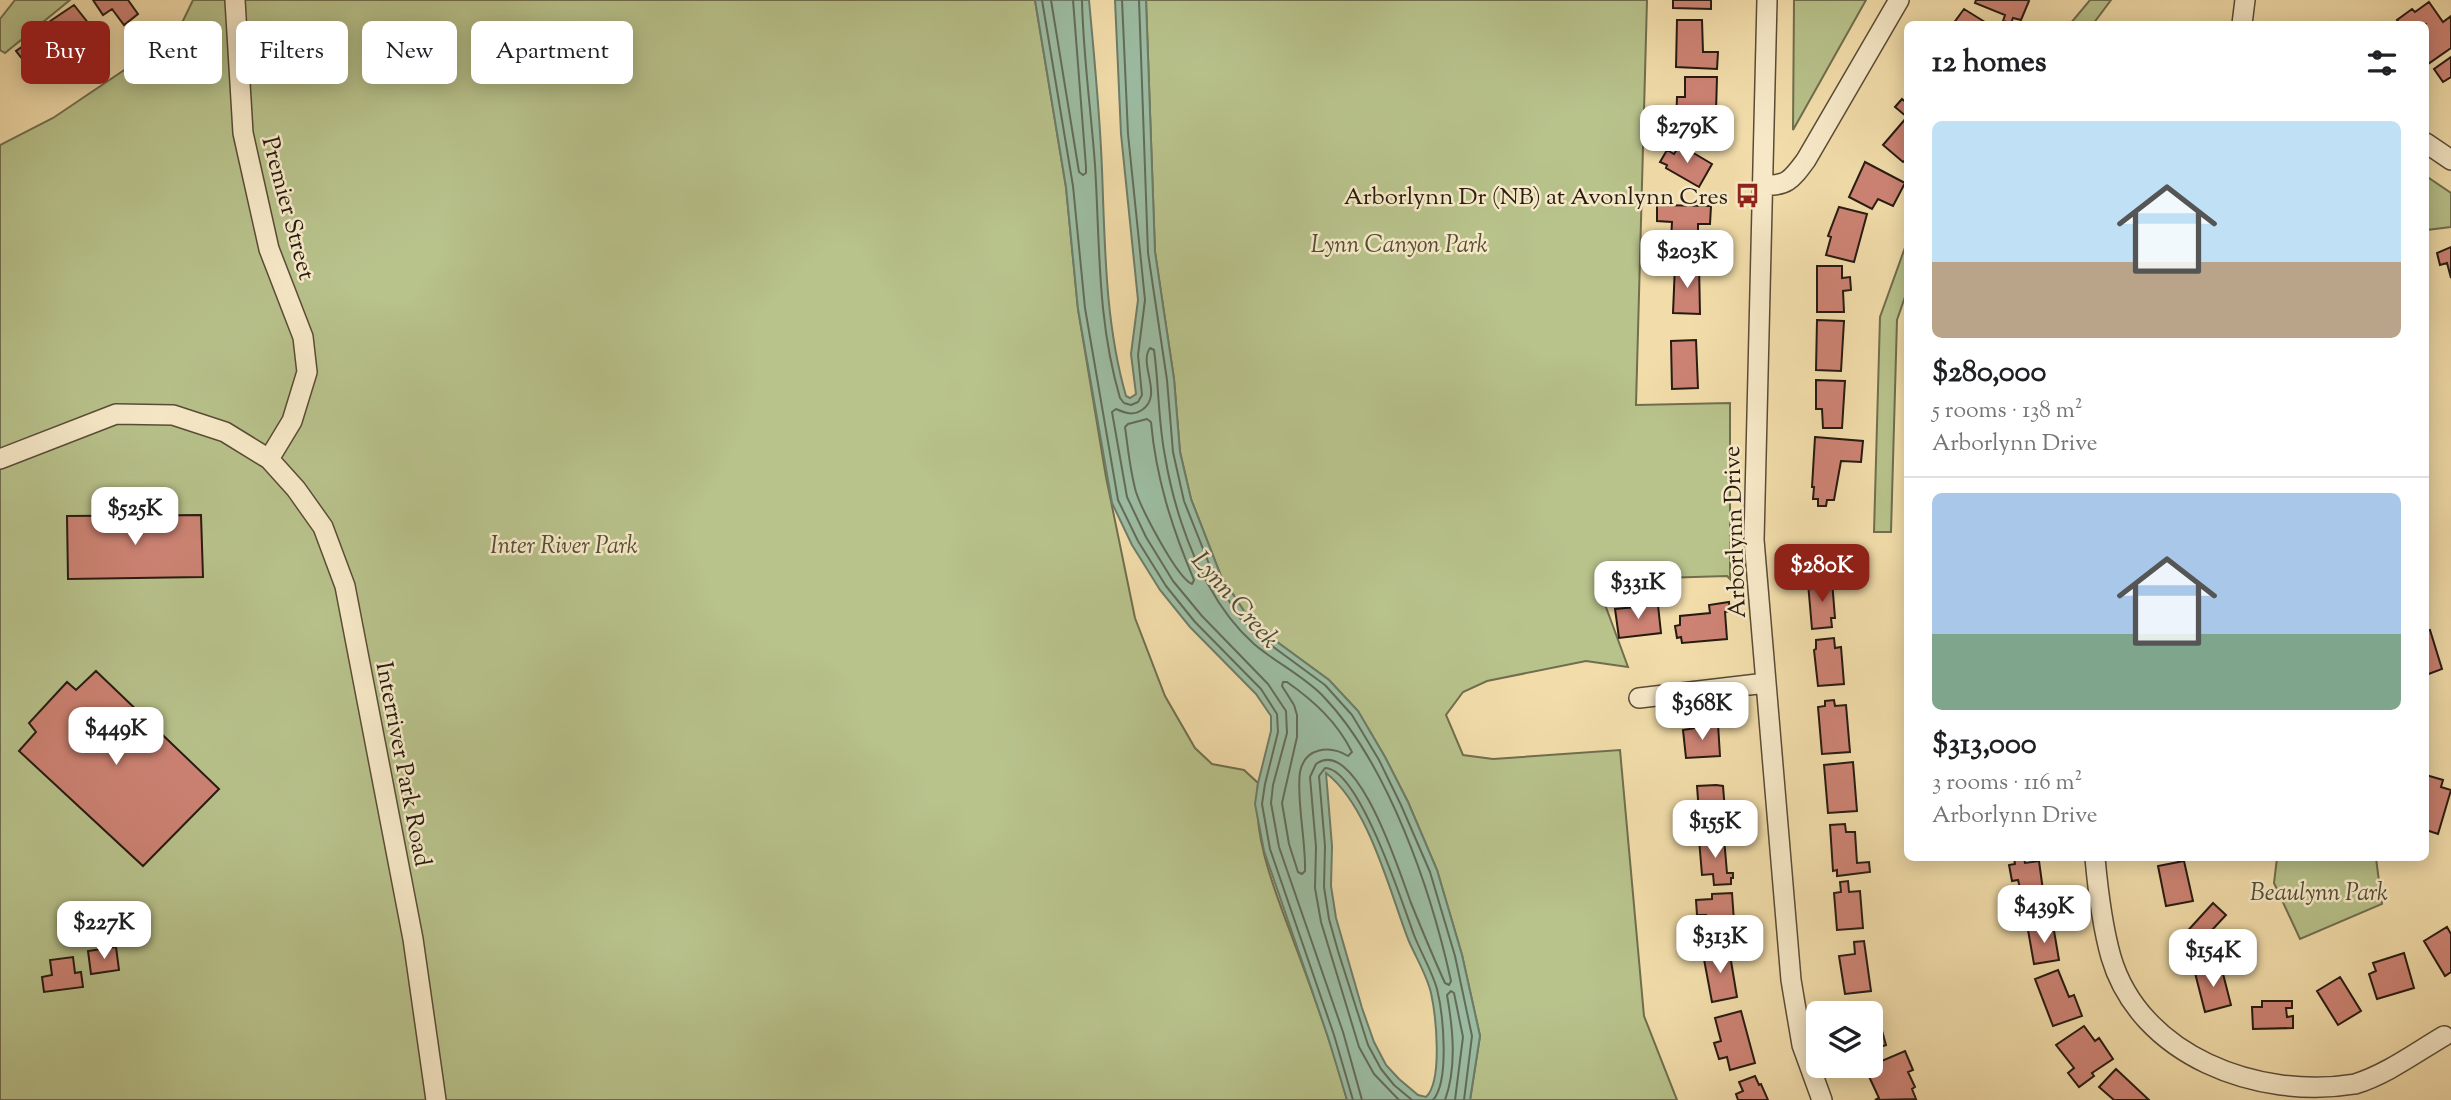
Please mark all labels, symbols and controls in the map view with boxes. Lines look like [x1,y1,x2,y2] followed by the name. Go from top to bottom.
[21,21,110,84] chip: Buy
[124,21,222,84] chip: Rent
[236,21,348,84] chip: Filters
[362,21,457,84] chip: New
[471,21,633,84] chip: Apartment
[1932,42,2047,85] text: 12 homes
[2363,44,2401,82] icon: filters
[1638,106,1736,165] pin: $279K
[1656,111,1718,144] text: $279K
[252,133,323,284] street label: Premier Street
[2104,166,2230,292] icon: home
[1344,181,1728,215] place label: Arborlynn Dr (NB) at Avonlynn Cres
[1734,182,1762,210] bus stop icon: Arborlynn Dr (NB) at Avonlynn Cres
[1310,229,1488,263] park label: Lynn Canyon Park
[1638,230,1736,290] pin: $203K
[1656,236,1718,269] text: $203K
[1932,352,2046,395] text: $280,000
[1932,395,2083,428] text: 5 rooms · 138 m²
[1932,428,2097,461] text: Arborlynn Drive
[1716,445,1756,619] street label: Arborlynn Drive
[86,488,184,547] pin: $525K
[107,493,163,526] text: $525K
[490,530,638,564] park label: Inter River Park
[2104,538,2230,664] icon: home
[1181,544,1287,658] water label: Lynn Creek
[1773,544,1871,604] pin: $280K
[1790,550,1854,583] text: $280K
[1589,562,1687,621] pin: $331K
[1610,567,1666,600] text: $331K
[366,659,439,870] street label: Interriver Park Road
[1653,682,1751,742] pin: $368K
[1672,688,1732,721] text: $368K
[67,708,165,767] pin: $449K
[84,713,148,746] text: $449K
[1932,724,2037,767] text: $313,000
[1932,767,2082,800] text: 3 rooms · 116 m²
[1666,800,1764,860] pin: $155K
[1932,800,2097,833] text: Arborlynn Drive
[1689,806,1741,839] text: $155K
[2250,877,2388,911] park label: Beaulynn Park
[1995,886,2093,945] pin: $439K
[2014,891,2074,924] text: $439K
[55,902,153,961] pin: $227K
[73,907,135,940] text: $227K
[1671,916,1769,975] pin: $313K
[1692,921,1748,954] text: $313K
[2164,930,2262,989] pin: $154K
[2185,935,2241,968] text: $154K
[1806,1001,1883,1078] map controls
[1806,1001,1883,1078] button: layers

